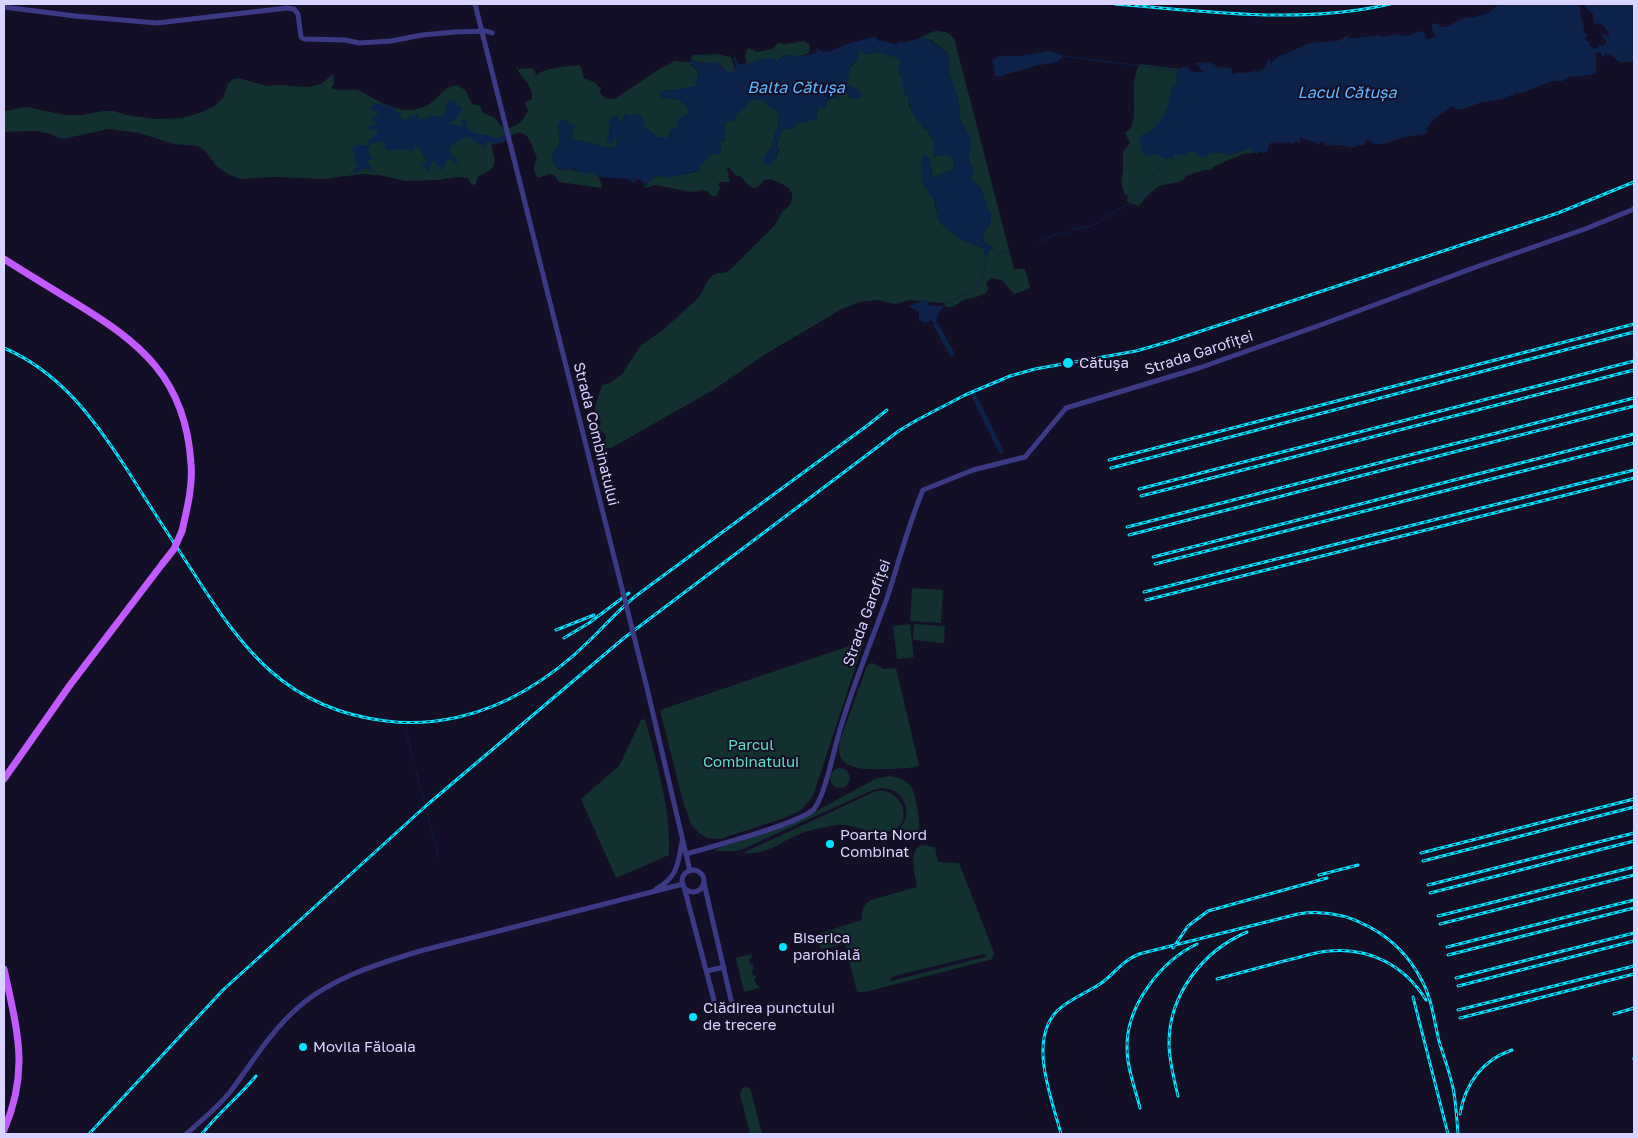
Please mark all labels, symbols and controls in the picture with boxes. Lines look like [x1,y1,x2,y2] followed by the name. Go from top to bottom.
[747,78,845,98] water label: Balta Cătușa
[1297,83,1397,103] water label: Lacul Cătușa
[1143,327,1255,379] street label: Strada Garofiței
[1079,354,1129,372] place label: Cătuşa
[1061,356,1075,370] marker: Cătuşa
[569,360,623,508] street label: Strada Combinatului
[839,557,895,669] street label: Strada Garofiței
[703,736,799,771] park label: Parcul Combinatului
[840,826,927,861] place label: Poarta Nord Combinat
[824,838,836,850] marker: Poarta Nord Combinat
[793,929,860,964] place label: Biserica parohială
[777,941,789,953] marker: Biserica parohială
[703,999,835,1034] place label: Clădirea punctului de trecere
[687,1011,699,1023] marker: Clădirea punctului de trecere
[313,1038,416,1056] place label: Movila Făloaia
[297,1041,309,1053] marker: Movila Făloaia

